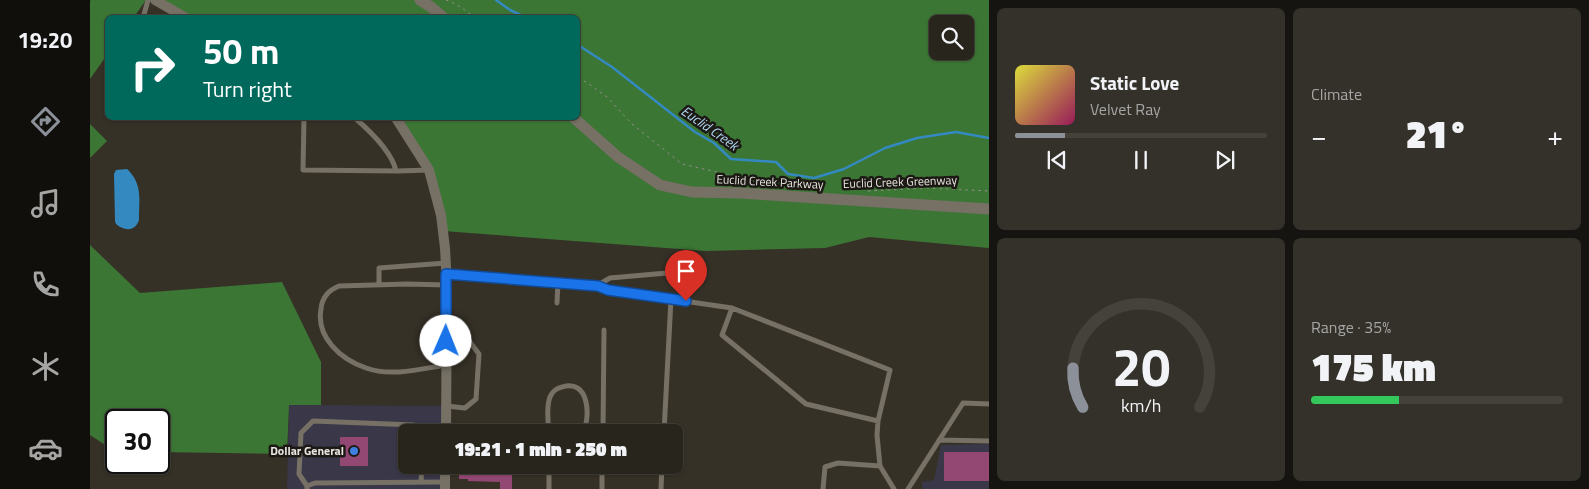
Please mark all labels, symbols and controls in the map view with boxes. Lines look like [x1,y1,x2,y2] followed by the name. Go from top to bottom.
[929,15,974,60] map controls
[929,15,974,60] button: search
[18,23,72,57] text: 19:20
[203,24,279,78] text: 50 m
[120,35,185,100] icon: right
[1090,68,1179,97] text: Static Love
[203,72,292,106] text: Turn right
[1311,82,1362,106] text: Climate
[1090,97,1161,121] text: Velvet Ray
[677,100,745,156] water label: Euclid Creek
[28,104,63,139] icon: directions
[1406,105,1468,163] text: 21°
[1311,114,1327,157] text: −
[1547,114,1563,157] text: +
[1043,146,1071,174] icon: previous
[1127,146,1155,174] icon: pause
[1211,146,1239,174] icon: next
[716,169,824,194] street label: Euclid Creek Parkway
[843,170,958,193] street label: Euclid Creek Greenway
[28,186,63,221] icon: music
[665,250,707,301] pin
[672,257,700,285] icon: arrive
[28,267,63,302] icon: phone
[419,314,471,366] position arrow
[1311,315,1391,339] text: Range · 35%
[1112,327,1170,406] text: 20
[1311,338,1436,396] text: 175 km
[28,349,63,384] icon: climate
[1121,392,1161,419] text: km/h
[105,409,170,474] speed limit sign: 30
[28,431,63,466] icon: car
[454,434,627,463] text: 19:21 · 1 min · 250 m
[270,441,344,460] place label: Dollar General
[348,445,360,457] marker: Dollar General

